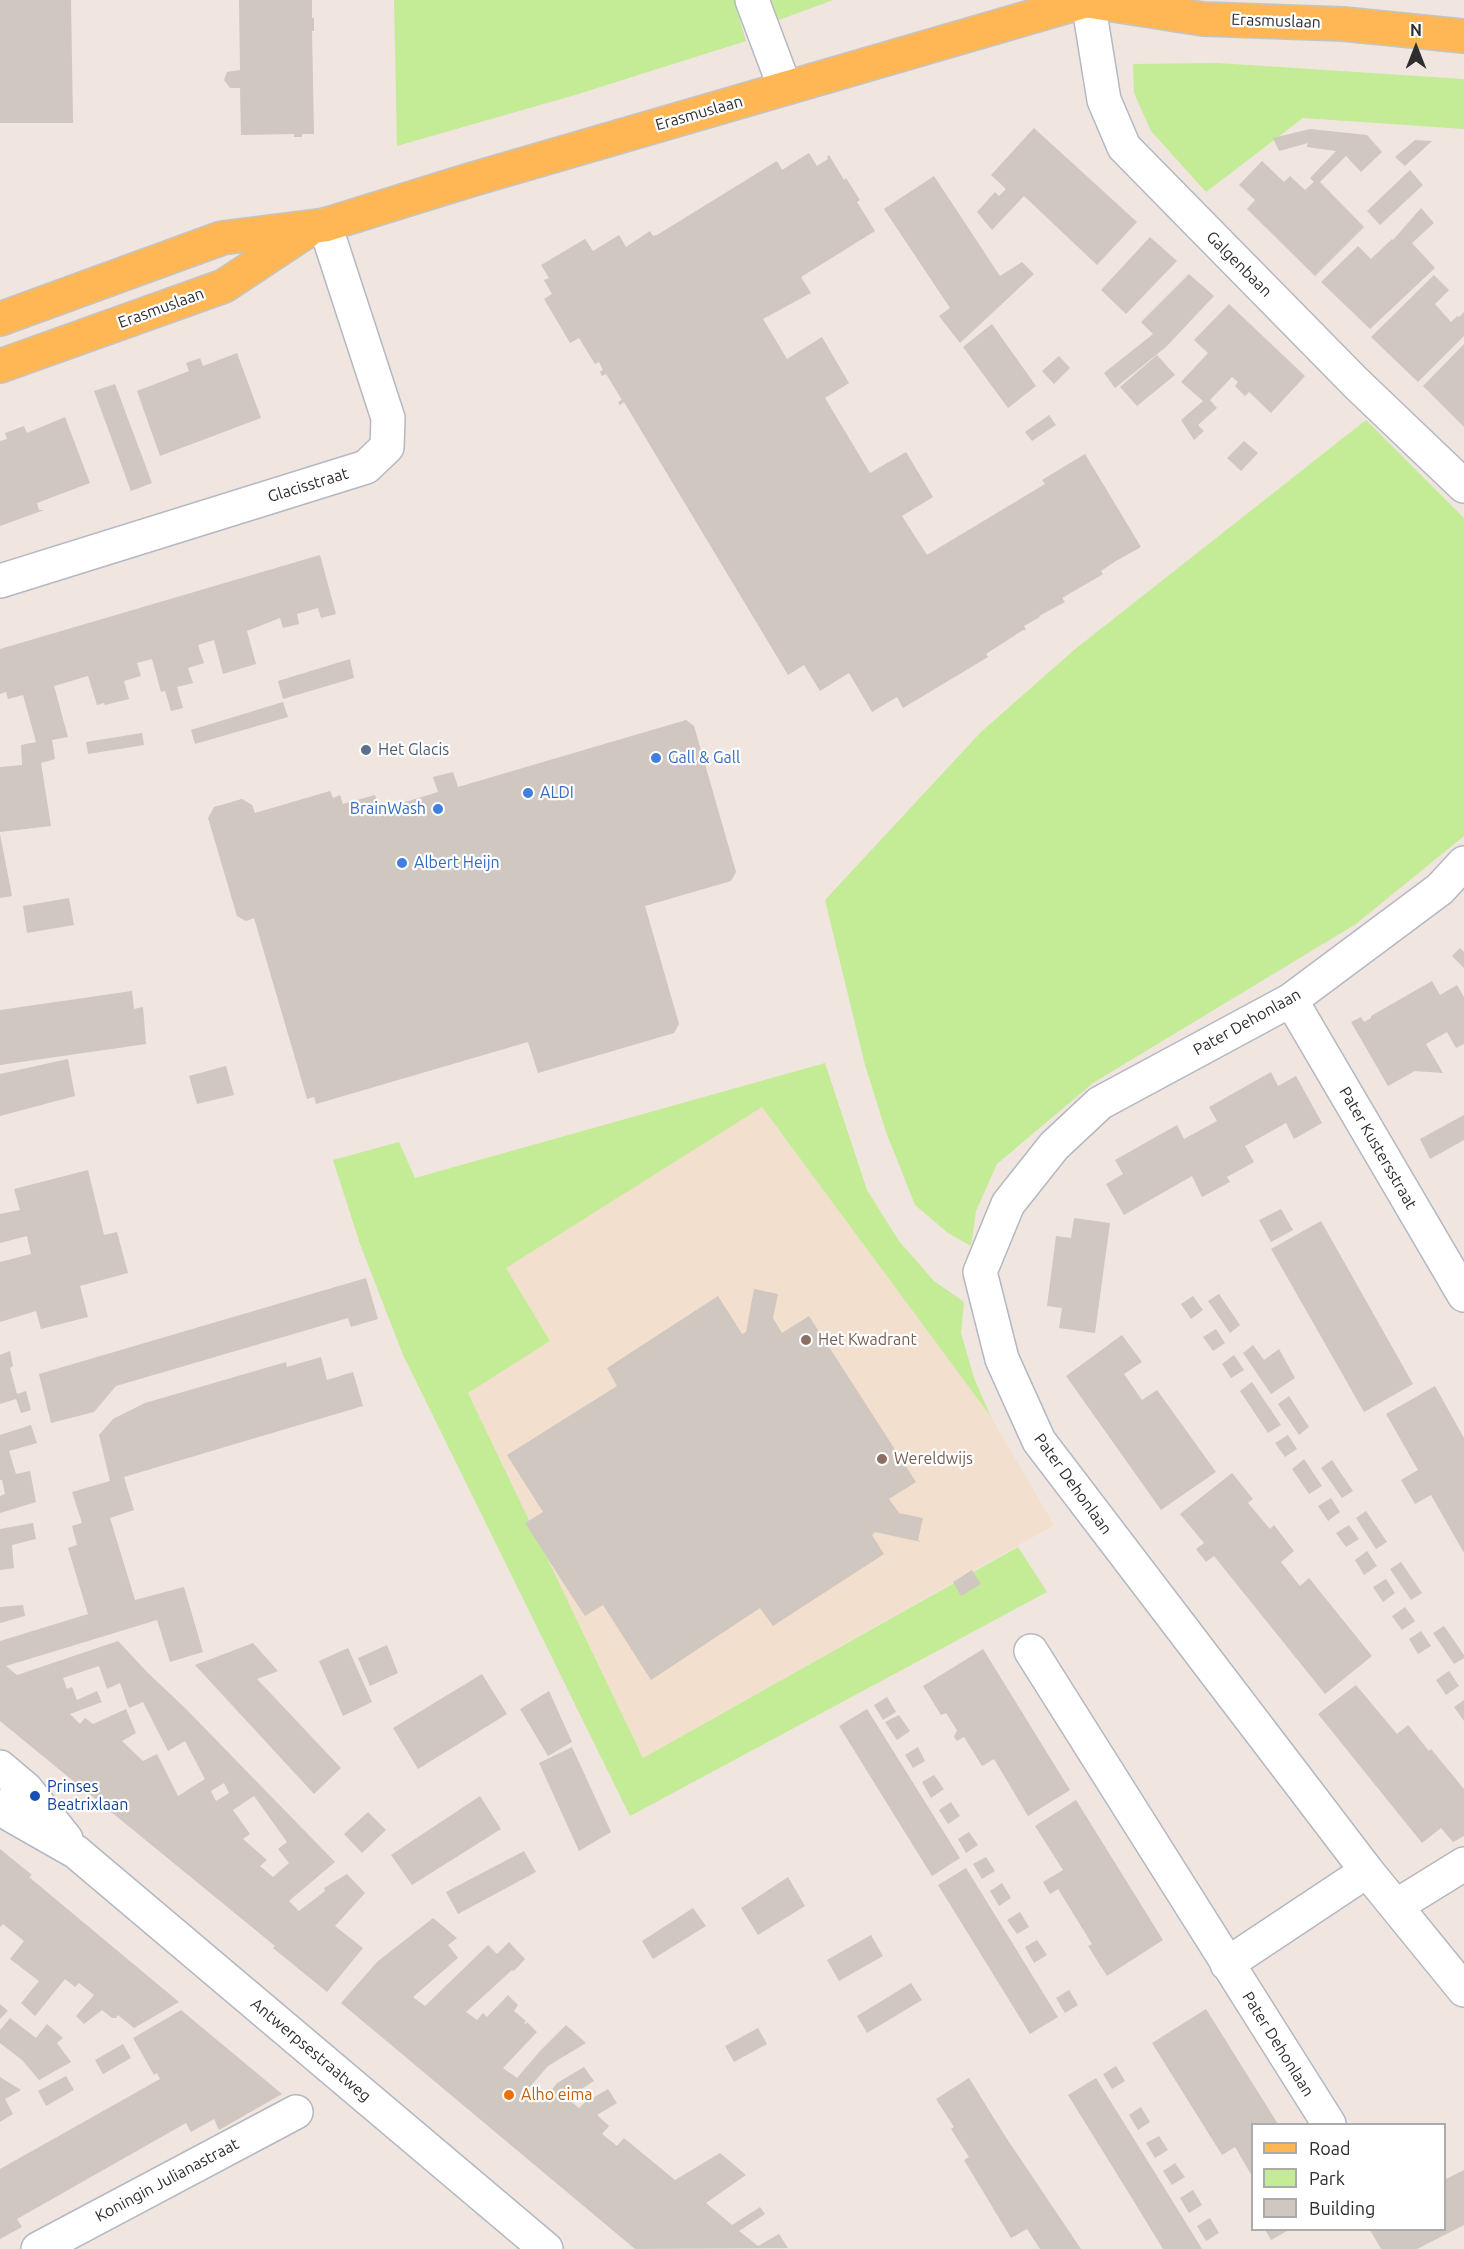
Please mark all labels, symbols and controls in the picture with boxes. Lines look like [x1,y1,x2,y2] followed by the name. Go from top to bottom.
[1231,10,1321,32] street label: Erasmuslaan
[1386,18,1446,78] north arrow
[1410,21,1422,39] text: N
[653,91,745,135] street label: Erasmuslaan
[1202,227,1276,301] street label: Galgenbaan
[115,284,207,332] street label: Erasmuslaan
[265,464,351,506] street label: Glacisstraat
[378,740,449,760] place label: Het Glacis
[359,743,373,757] marker: Het Glacis
[668,748,740,768] place label: Gall & Gall
[649,751,663,765] marker: Gall & Gall
[540,783,574,803] place label: ALDI
[521,786,535,800] marker: ALDI
[350,799,426,819] place label: BrainWash
[431,802,445,816] marker: BrainWash
[414,853,500,873] place label: Albert Heijn
[395,856,409,870] marker: Albert Heijn
[1190,985,1304,1059] street label: Pater Dehonlaan
[1335,1083,1421,1213] street label: Pater Kustersstraat
[818,1330,917,1350] place label: Het Kwadrant
[799,1333,813,1347] marker: Het Kwadrant
[1030,1430,1116,1538] street label: Pater Dehonlaan
[894,1449,973,1469] place label: Wereldwijs
[875,1452,889,1466] marker: Wereldwijs
[47,1777,128,1815] place label: Prinses Beatrixlaan
[28,1789,42,1803] marker: Prinses Beatrixlaan
[1238,1988,1318,2100] street label: Pater Dehonlaan
[247,1994,375,2106] street label: Antwerpsestraatweg
[521,2085,593,2105] place label: Alho eima
[502,2088,516,2102] marker: Alho eima
[1251,2123,1446,2231] legend
[92,2134,242,2226] street label: Koningin Julianastraat
[1309,2138,1351,2158] text: Road
[1309,2168,1345,2188] text: Park
[1309,2198,1375,2218] text: Building

